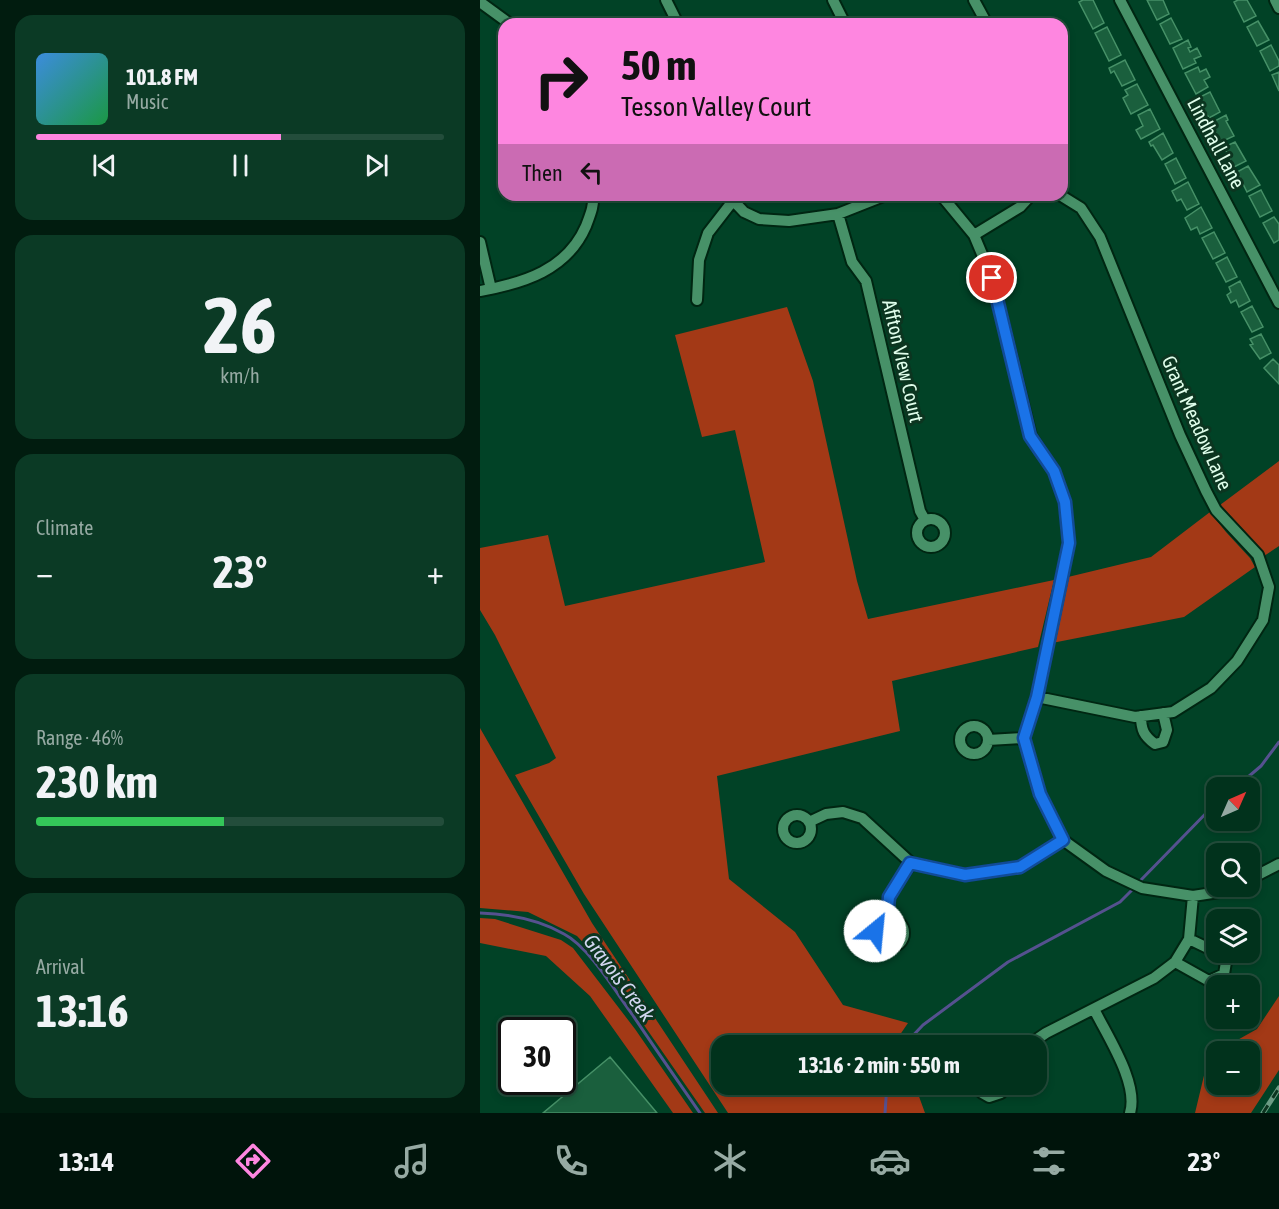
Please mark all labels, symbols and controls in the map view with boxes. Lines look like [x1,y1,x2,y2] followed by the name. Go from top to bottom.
[621,41,696,89] text: 50 m
[522,42,600,120] icon: right
[126,64,198,90] text: 101.8 FM
[126,90,168,113] text: Music
[621,91,811,122] text: Tesson Valley Court
[1183,93,1250,192] street label: Lindhall Lane
[88,149,121,182] icon: previous
[224,149,257,182] icon: pause
[360,149,393,182] icon: next
[575,156,608,189] icon: left
[522,160,563,186] text: Then
[966,252,1017,303] pin
[975,261,1008,294] icon: arrive
[203,280,277,370] text: 26
[878,297,929,425] street label: Affton View Court
[1158,352,1237,494] street label: Grant Meadow Lane
[220,364,260,387] text: km/h
[36,516,93,539] text: Climate
[213,546,267,598] text: 23°
[36,553,53,591] text: −
[427,553,444,591] text: +
[36,726,123,749] text: Range · 46%
[36,756,158,808] text: 230 km
[1206,777,1260,831] north arrow
[1206,777,1260,1095] map controls
[1206,843,1260,897] button: search
[843,899,907,963] position arrow
[1206,909,1260,963] button: layers
[579,929,661,1026] water label: Gravois Creek
[36,955,85,978] text: Arrival
[1206,975,1260,1029] button: +
[36,985,129,1037] text: 13:16
[498,1017,576,1095] speed limit sign: 30
[1206,1041,1260,1095] button: −
[798,1052,960,1078] text: 13:16 · 2 min · 550 m
[232,1140,274,1182] icon: directions
[391,1140,433,1182] icon: music
[550,1140,592,1182] icon: phone
[709,1140,751,1182] icon: climate
[869,1140,911,1182] icon: car
[1028,1140,1070,1182] icon: filters
[59,1146,114,1177] text: 13:14
[1187,1146,1220,1177] text: 23°

